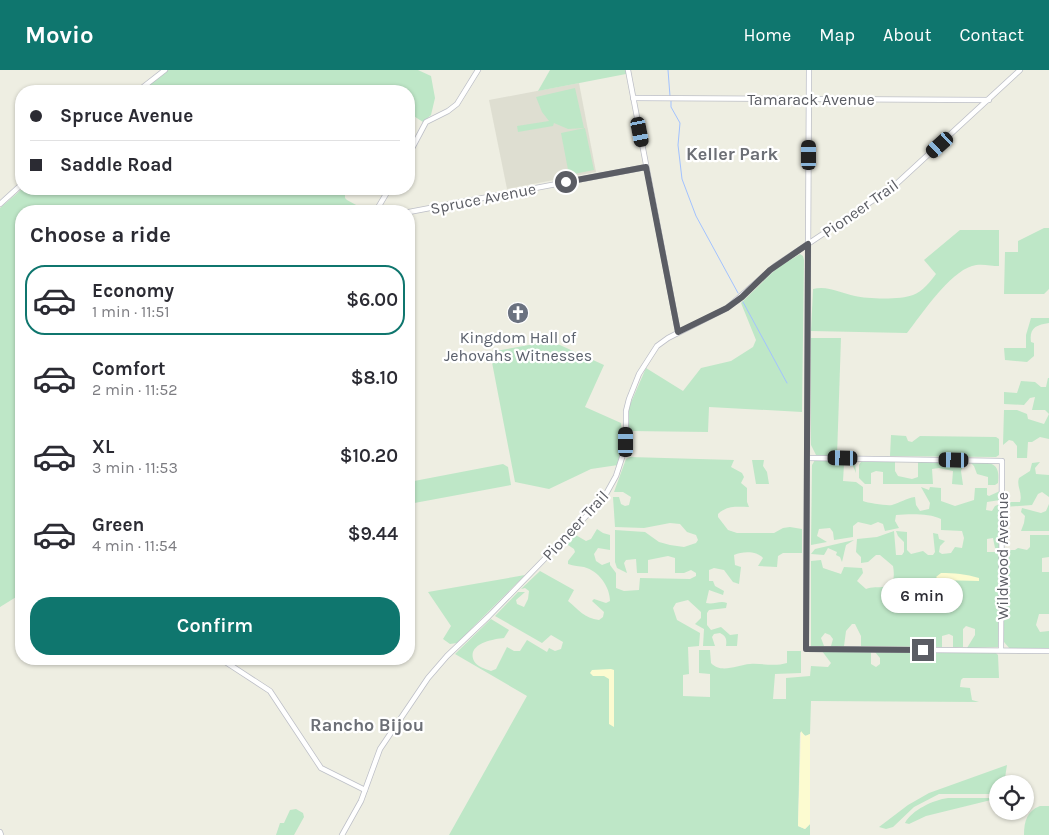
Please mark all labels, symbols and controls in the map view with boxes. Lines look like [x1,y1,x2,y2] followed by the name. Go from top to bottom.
[25,21,94,49] text: Movio
[743,24,791,46] text: Home
[819,24,855,46] text: Map
[883,24,932,46] text: About
[960,24,1024,46] text: Contact
[747,90,875,109] street label: Tamarack Avenue
[60,105,193,127] text: Spruce Avenue
[629,116,650,148] car
[923,129,956,161] car
[801,140,816,170] car
[686,143,778,165] district label: Keller Park
[60,154,173,176] text: Saddle Road
[555,171,577,193] route start
[818,175,902,242] street label: Pioneer Trail
[429,179,538,218] street label: Spruce Avenue
[30,222,171,248] text: Choose a ride
[32,278,77,323] icon: car
[92,280,174,302] text: Economy
[346,289,398,311] text: $6.00
[506,301,530,325] church icon: Kingdom Hall of Jehovahs Witnesses
[92,302,170,321] text: 1 min · 11:51
[444,328,592,365] place label: Kingdom Hall of Jehovahs Witnesses
[32,356,77,401] icon: car
[92,358,166,380] text: Comfort
[351,367,398,389] text: $8.10
[92,380,178,399] text: 2 min · 11:52
[618,427,633,457] car
[32,434,77,479] icon: car
[92,436,114,458] text: XL
[340,445,398,467] text: $10.20
[827,450,858,466] car
[938,452,969,468] car
[92,458,178,477] text: 3 min · 11:53
[538,486,613,564] street label: Pioneer Trail
[993,492,1012,620] street label: Wildwood Avenue
[32,512,77,557] icon: car
[92,514,144,536] text: Green
[348,523,398,545] text: $9.44
[92,536,177,555] text: 4 min · 11:54
[882,578,964,612] callout: 6 min
[900,586,944,605] text: 6 min
[30,597,400,655] button: Confirm
[912,639,934,661] route end
[310,714,424,736] district label: Rancho Bijou
[989,775,1034,820] map controls
[989,775,1034,820] button: locate

